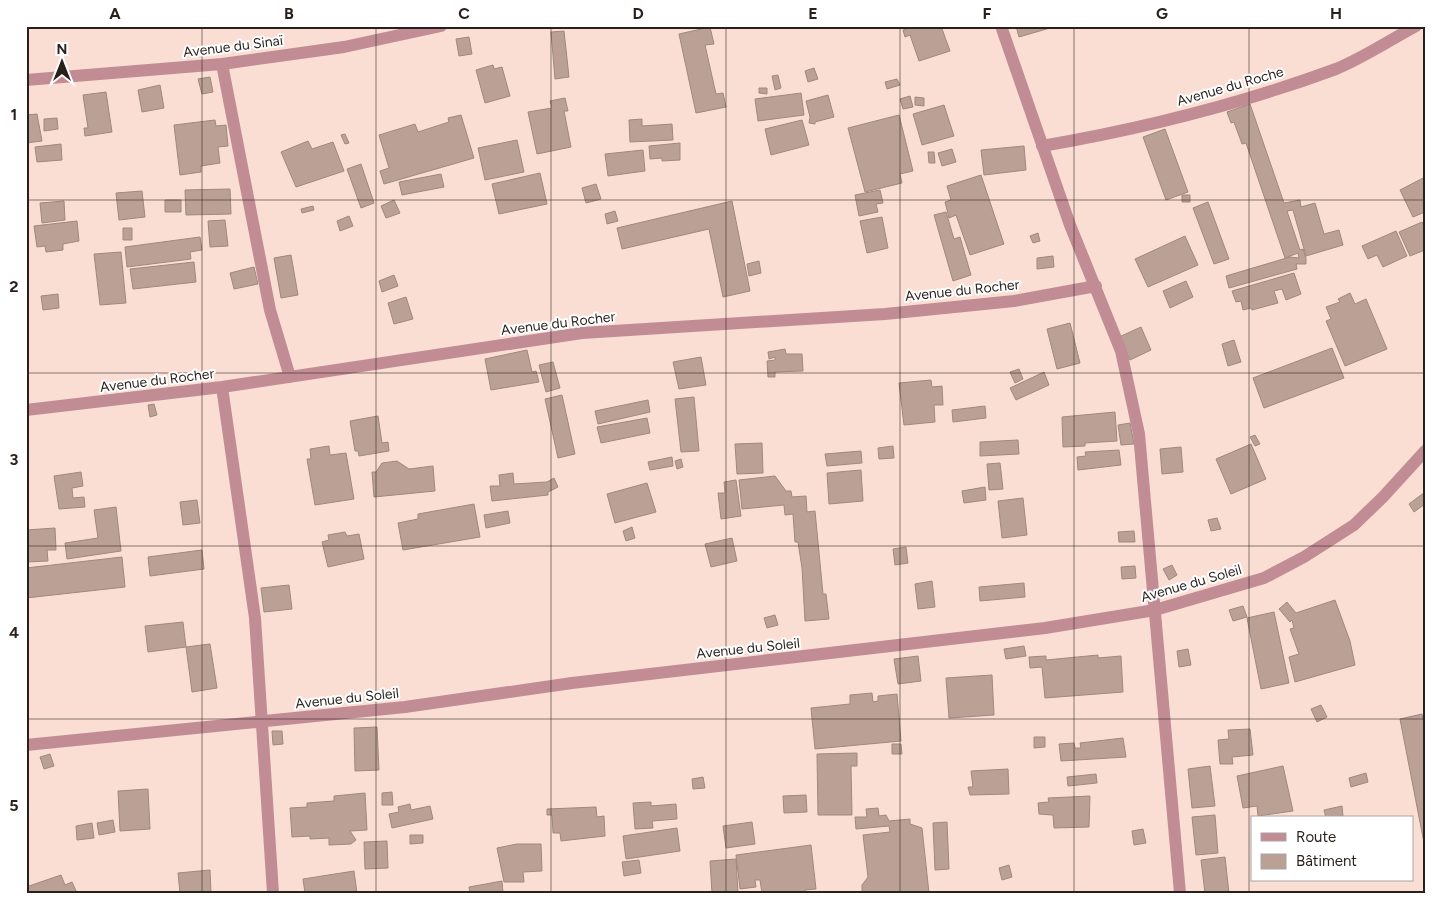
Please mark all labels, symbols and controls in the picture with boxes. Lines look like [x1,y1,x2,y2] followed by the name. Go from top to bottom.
[109,4,121,23] text: A
[284,4,294,23] text: B
[458,4,470,23] text: C
[632,4,644,23] text: D
[808,4,818,23] text: E
[983,4,992,23] text: F
[1156,4,1168,23] text: G
[1330,4,1342,23] text: H
[182,32,285,61] street label: Avenue du Sinaï
[38,38,88,88] north arrow
[57,41,67,58] text: N
[1175,63,1286,110] street label: Avenue du Roche
[11,105,17,124] text: 1
[904,276,1020,305] street label: Avenue du Rocher
[9,277,19,296] text: 2
[500,308,616,339] street label: Avenue du Rocher
[99,365,215,396] street label: Avenue du Rocher
[10,450,19,469] text: 3
[1139,561,1243,606] street label: Avenue du Soleil
[9,623,19,642] text: 4
[695,635,801,662] street label: Avenue du Soleil
[294,685,400,712] street label: Avenue du Soleil
[9,796,19,815] text: 5
[1251,816,1414,882] legend
[1296,828,1336,846] text: Route
[1296,852,1357,870] text: Bâtiment

